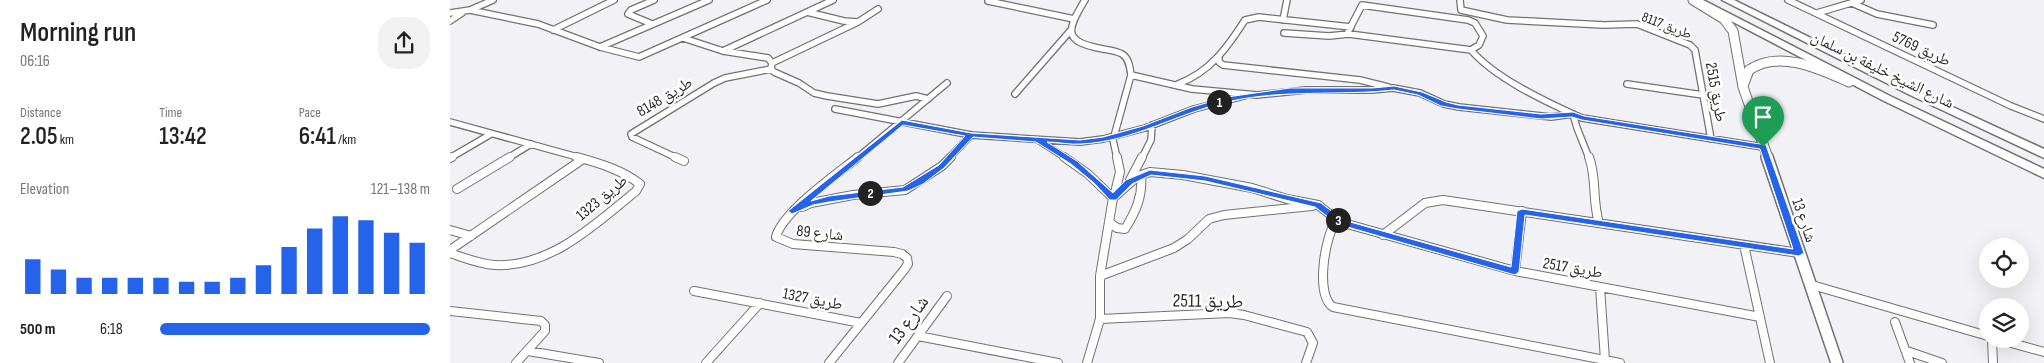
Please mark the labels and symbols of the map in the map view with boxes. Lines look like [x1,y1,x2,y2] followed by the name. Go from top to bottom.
[1639,8,1694,44] street label: طريق 8117
[1808,28,1957,113] street label: شارع الشيخ خليفة بن سلمان
[1889,28,1954,71] street label: طريق 5769
[1701,61,1730,124] street label: طريق 2515
[633,73,696,121] street label: طريق 8148
[1206,90,1232,114] pin: 1
[1742,96,1784,147] pin
[572,171,631,225] street label: طريق 1323
[858,180,882,206] pin: 2
[1787,196,1820,245] street label: شارع 13
[1326,208,1350,232] pin: 3
[795,222,844,245] street label: شارع 89
[1541,254,1604,283] street label: طريق 2517
[781,284,844,315] street label: طريق 1327
[1172,289,1244,314] street label: طريق 2511
[884,291,934,348] street label: شارع 13

